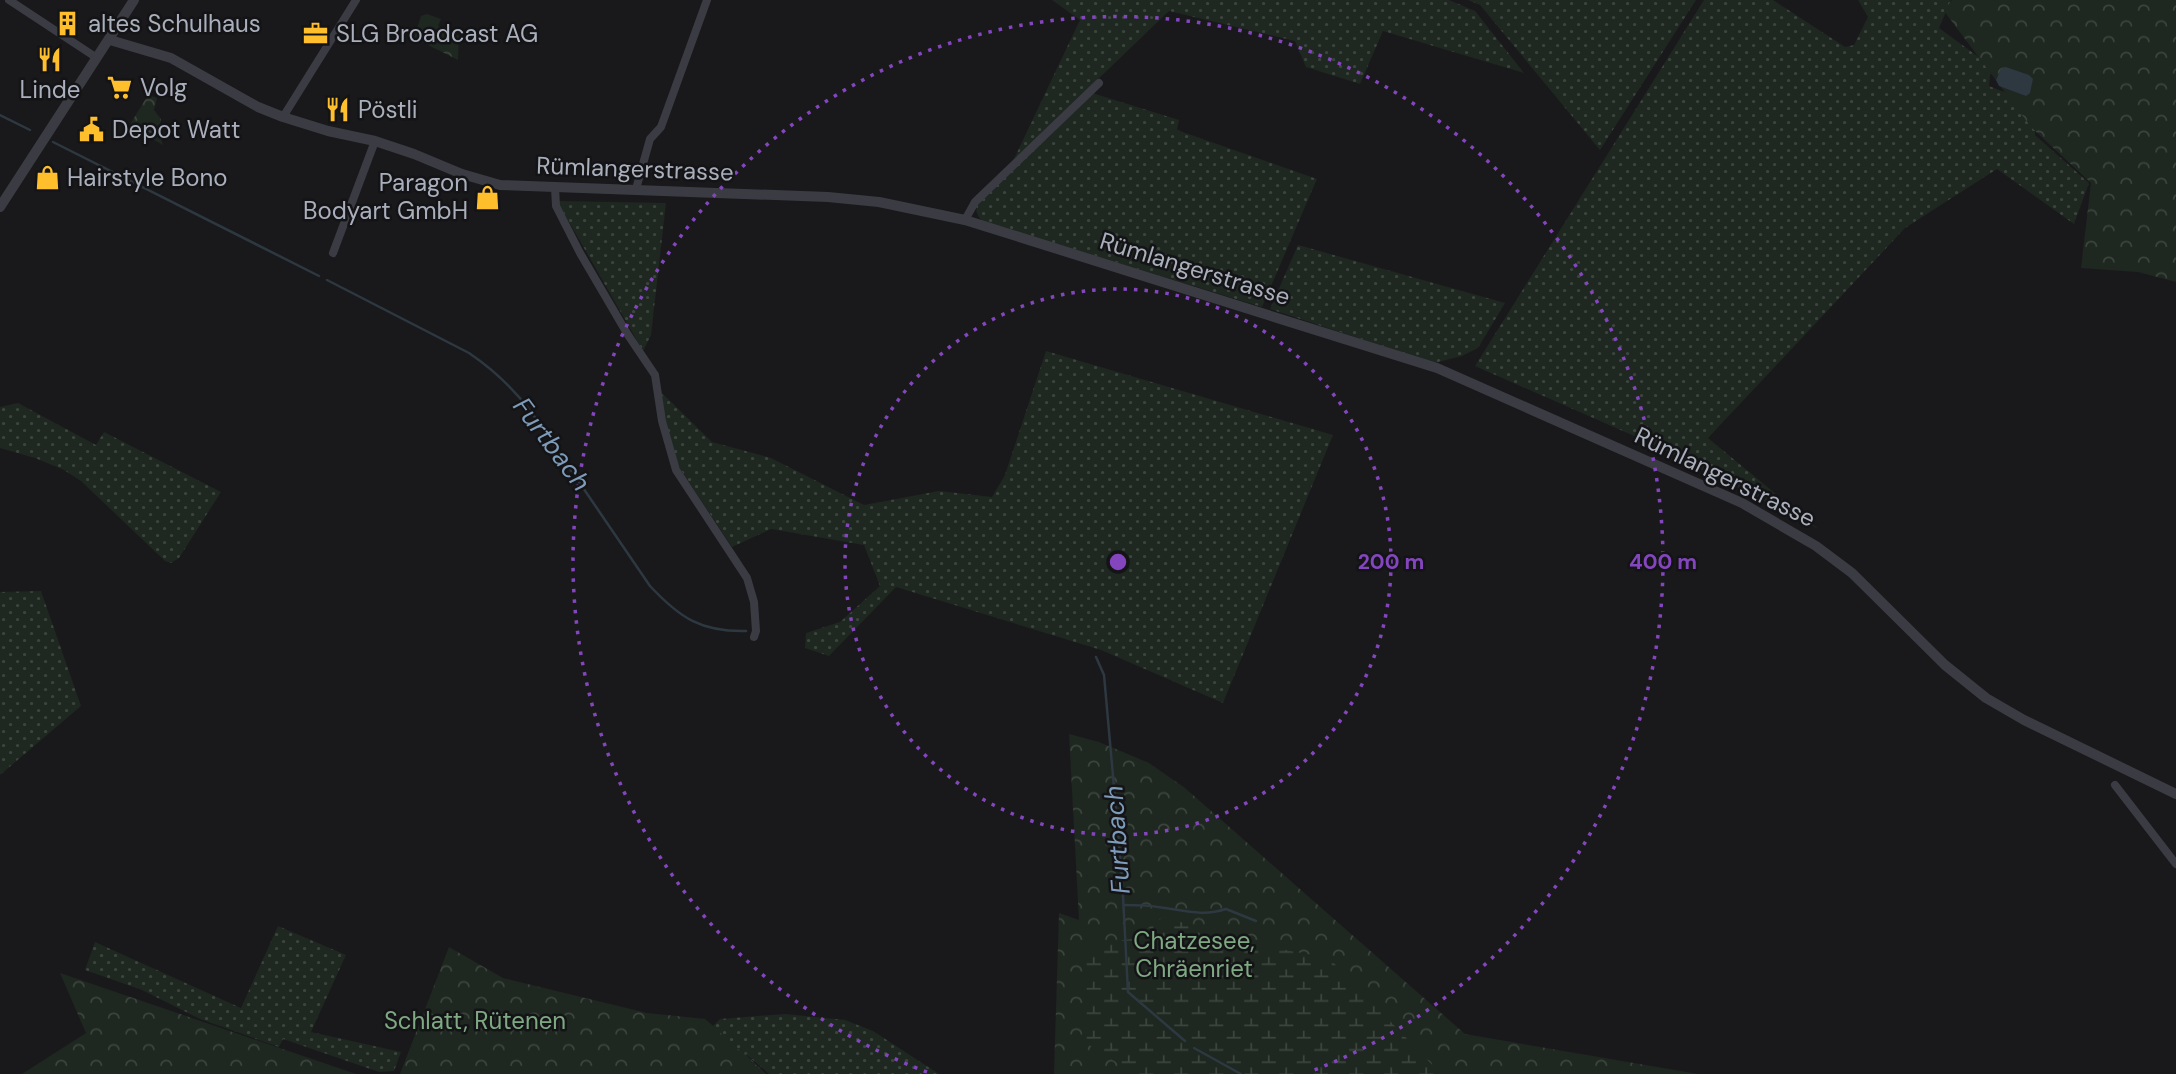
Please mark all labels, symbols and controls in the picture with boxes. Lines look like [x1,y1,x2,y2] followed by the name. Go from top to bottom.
[88,8,261,39] place label: altes Schulhaus
[54,10,82,38] building icon: altes Schulhaus
[336,18,538,49] place label: SLG Broadcast AG
[302,20,330,48] office icon: SLG Broadcast AG
[36,45,64,73] restaurant icon: Linde
[140,72,187,103] place label: Volg
[20,74,80,105] place label: Linde
[106,74,134,102] supermarket icon: Volg
[358,94,418,125] place label: Pöstli
[324,96,352,124] restaurant icon: Pöstli
[112,114,240,145] place label: Depot Watt
[78,116,106,144] public building icon: Depot Watt
[536,150,734,187] street label: Rümlangerstrasse
[67,162,227,193] place label: Hairstyle Bono
[33,164,61,192] shop icon: Hairstyle Bono
[303,167,468,226] place label: Paragon Bodyart GmbH
[474,183,502,211] shop icon: Paragon Bodyart GmbH
[1096,225,1294,312] street label: Rümlangerstrasse
[506,390,598,498] water label: Furtbach
[1630,419,1821,534] street label: Rümlangerstrasse
[1358,548,1424,576] text: 200 m
[1629,548,1697,576] text: 400 m
[1106,550,1130,574] centre of rings
[1096,785,1138,895] water label: Furtbach
[1133,925,1255,984] park label: Chatzesee, Chräenriet
[384,1005,566,1036] park label: Schlatt, Rütenen

